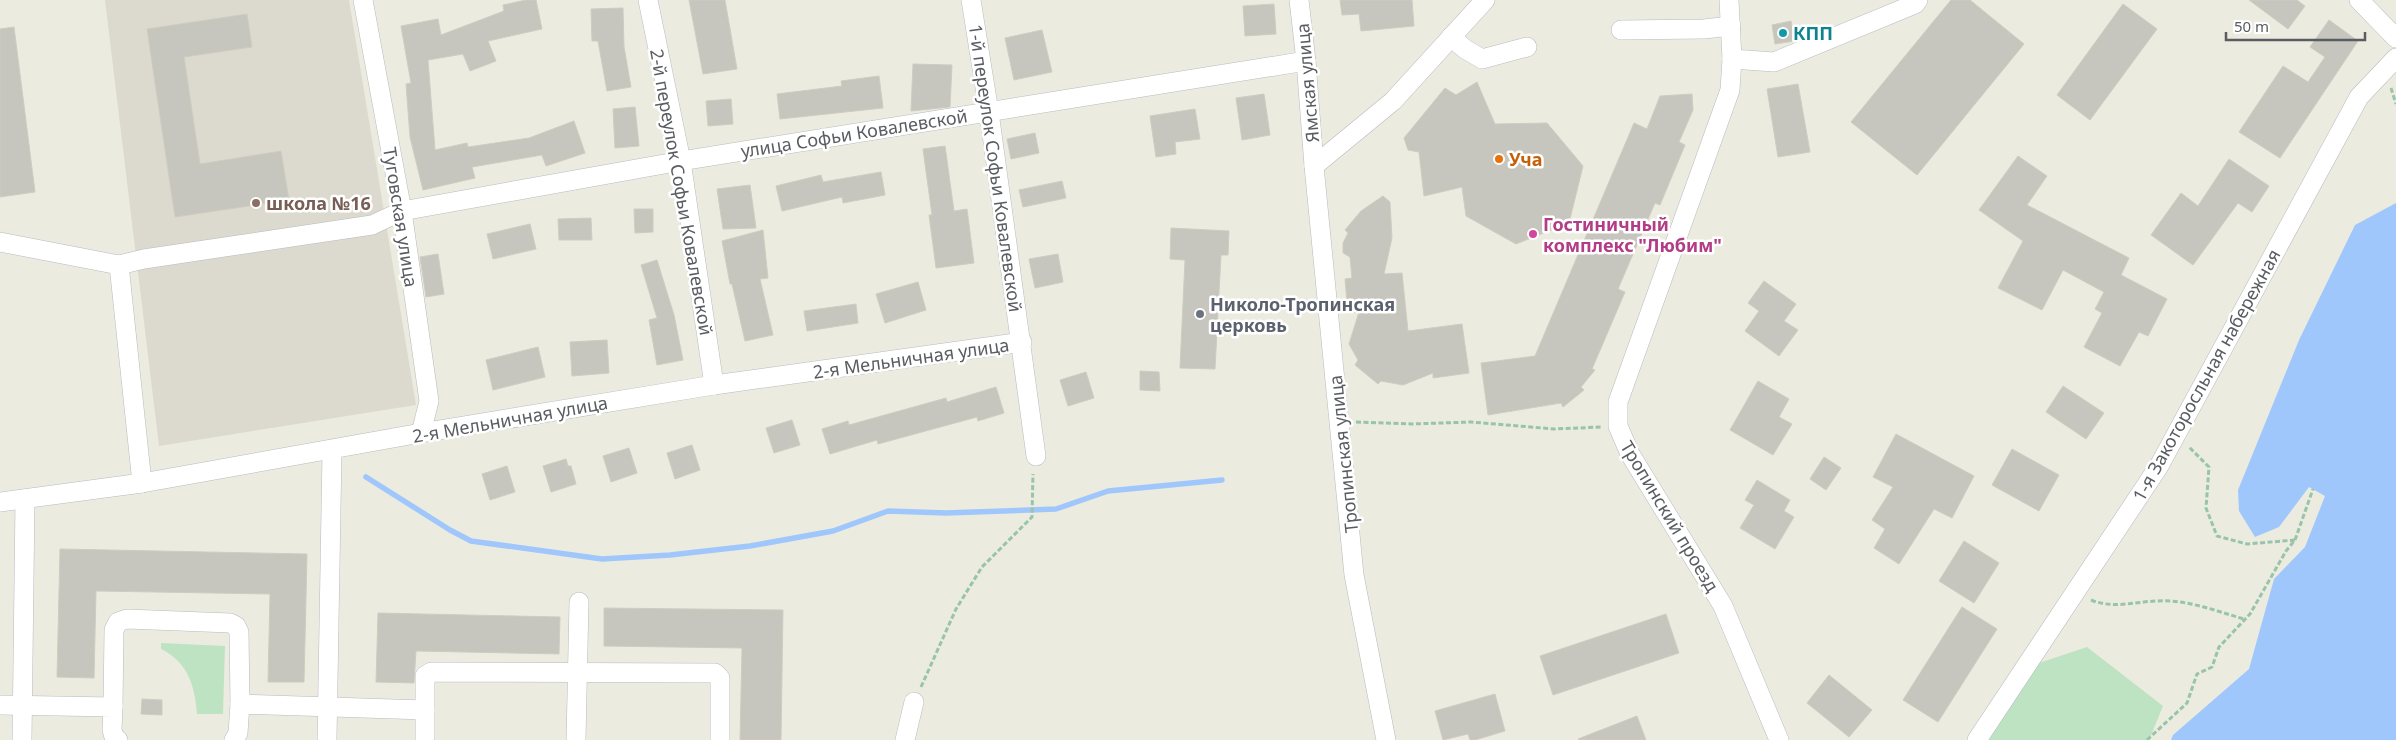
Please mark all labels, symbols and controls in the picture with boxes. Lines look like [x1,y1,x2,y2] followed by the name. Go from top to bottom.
[2226,10,2365,42] scale bar
[2234,16,2269,36] text: 50 m
[1793,21,1833,45] place label: КПП
[1290,22,1324,144] street label: Ямская улица
[964,23,1028,313] street label: 1-й переулок Софьи Ковалевской
[1777,27,1789,39] marker: КПП
[645,47,719,337] street label: 2-й переулок Софьи Ковалевской
[739,103,969,163] street label: улица Софьи Ковалевской
[378,145,424,289] street label: Туговская улица
[1509,147,1542,171] place label: Уча
[1493,153,1505,165] marker: Уча
[266,191,371,215] place label: школа №16
[250,197,262,209] marker: школа №16
[1543,212,1722,257] place label: Гостиничный комплекс "Любим"
[1527,228,1539,240] marker: Гостиничный комплекс "Любим"
[2127,245,2285,505] street label: 1-я Закоторосльная набережная
[1210,292,1395,337] place label: Николо-Тропинская церковь
[1194,308,1206,320] marker: Николо-Тропинская церковь
[811,332,1011,384] street label: 2-я Мельничная улица
[1323,374,1363,534] street label: Тропинская улица
[411,390,609,448] street label: 2-я Мельничная улица
[1615,436,1725,596] street label: Тропинский проезд

